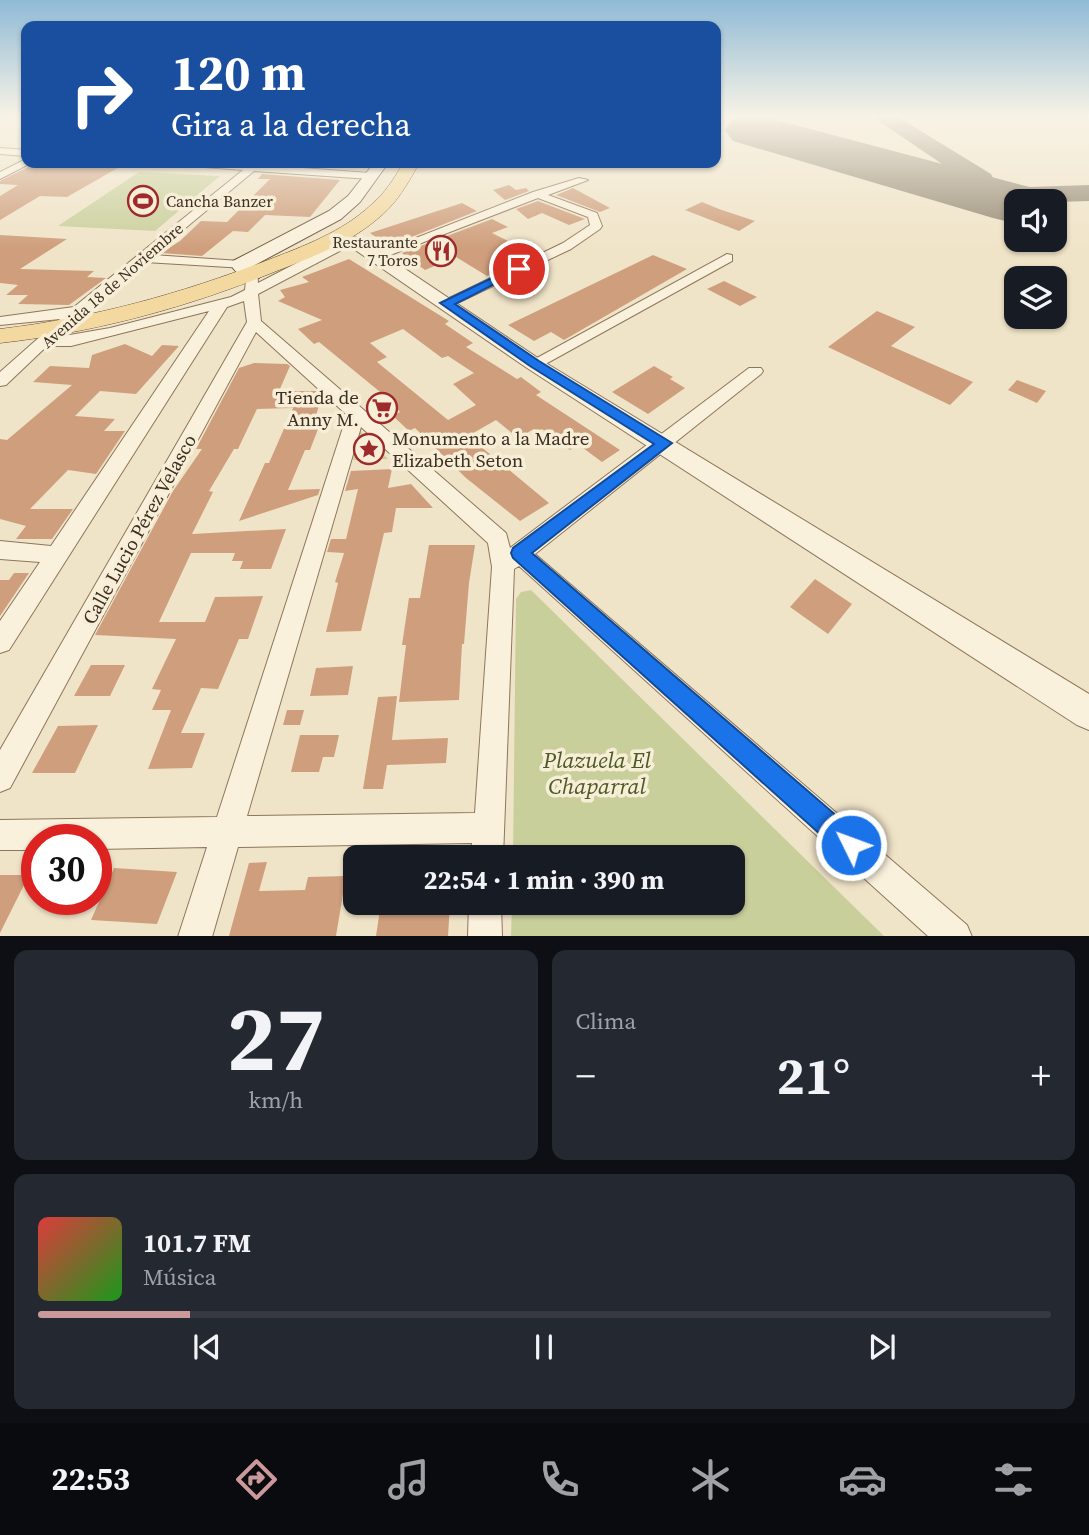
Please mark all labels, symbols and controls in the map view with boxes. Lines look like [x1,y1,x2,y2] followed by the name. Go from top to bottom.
[171,39,306,106] text: 120 m
[56,49,147,140] icon: right
[171,103,411,147] text: Gira a la derecha
[126,184,160,218] sports icon: Cancha Banzer
[1004,189,1067,329] map controls
[1004,189,1067,252] button: sound
[166,190,273,212] place label: Cancha Banzer
[36,217,188,353] street label: Avenida 18 de Noviembre
[332,231,418,271] place label: Restaurante 7 Toros
[424,234,458,268] restaurant icon: Restaurante 7 Toros
[489,239,549,299] pin
[500,250,538,288] icon: arrive
[1004,266,1067,329] button: layers
[276,384,359,432] place label: Tienda de Anny M.
[365,391,399,425] supermarket icon: Tienda de Anny M.
[392,425,589,473] place label: Monumento a la Madre Elizabeth Seton
[76,429,202,629] street label: Calle Lucio Pérez Velasco
[352,432,386,466] place icon: Monumento a la Madre Elizabeth Seton
[542,744,651,802] park label: Plazuela El Chaparral
[814,808,888,882] position arrow
[21,824,112,915] speed limit sign: 30
[424,862,664,898] text: 22:54 · 1 min · 390 m
[226,976,325,1100] text: 27
[576,1005,636,1037] text: Clima
[777,1040,850,1111] text: 21°
[576,1050,596,1102] text: −
[1031,1050,1051,1102] text: +
[248,1084,303,1116] text: km/h
[143,1225,251,1261] text: 101.7 FM
[143,1261,216,1293] text: Música
[188,1328,226,1366] icon: previous
[525,1328,563,1366] icon: pause
[863,1328,901,1366] icon: next
[232,1455,281,1504] icon: directions
[384,1455,433,1504] icon: music
[535,1455,584,1504] icon: phone
[686,1455,735,1504] icon: climate
[838,1455,887,1504] icon: car
[989,1455,1038,1504] icon: filters
[51,1457,130,1501] text: 22:53

